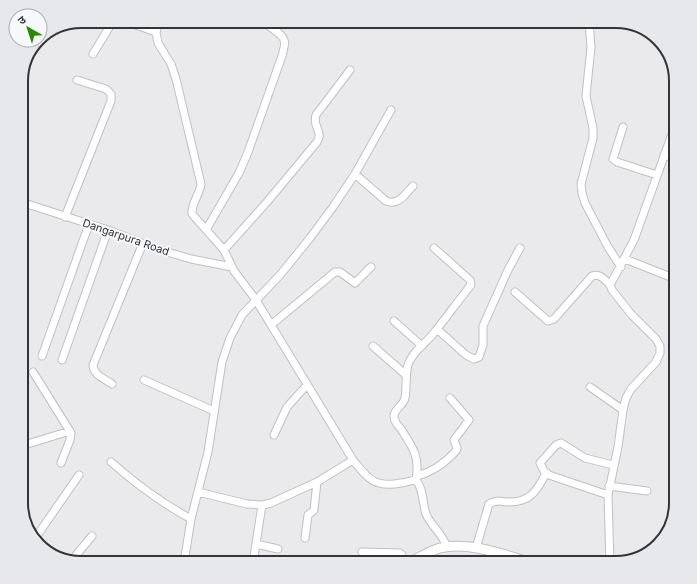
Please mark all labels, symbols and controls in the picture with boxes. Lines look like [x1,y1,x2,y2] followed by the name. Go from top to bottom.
[8,8,48,48] north arrow
[15,12,29,28] text: उ
[81,216,171,258] street label: Dangarpura Road

